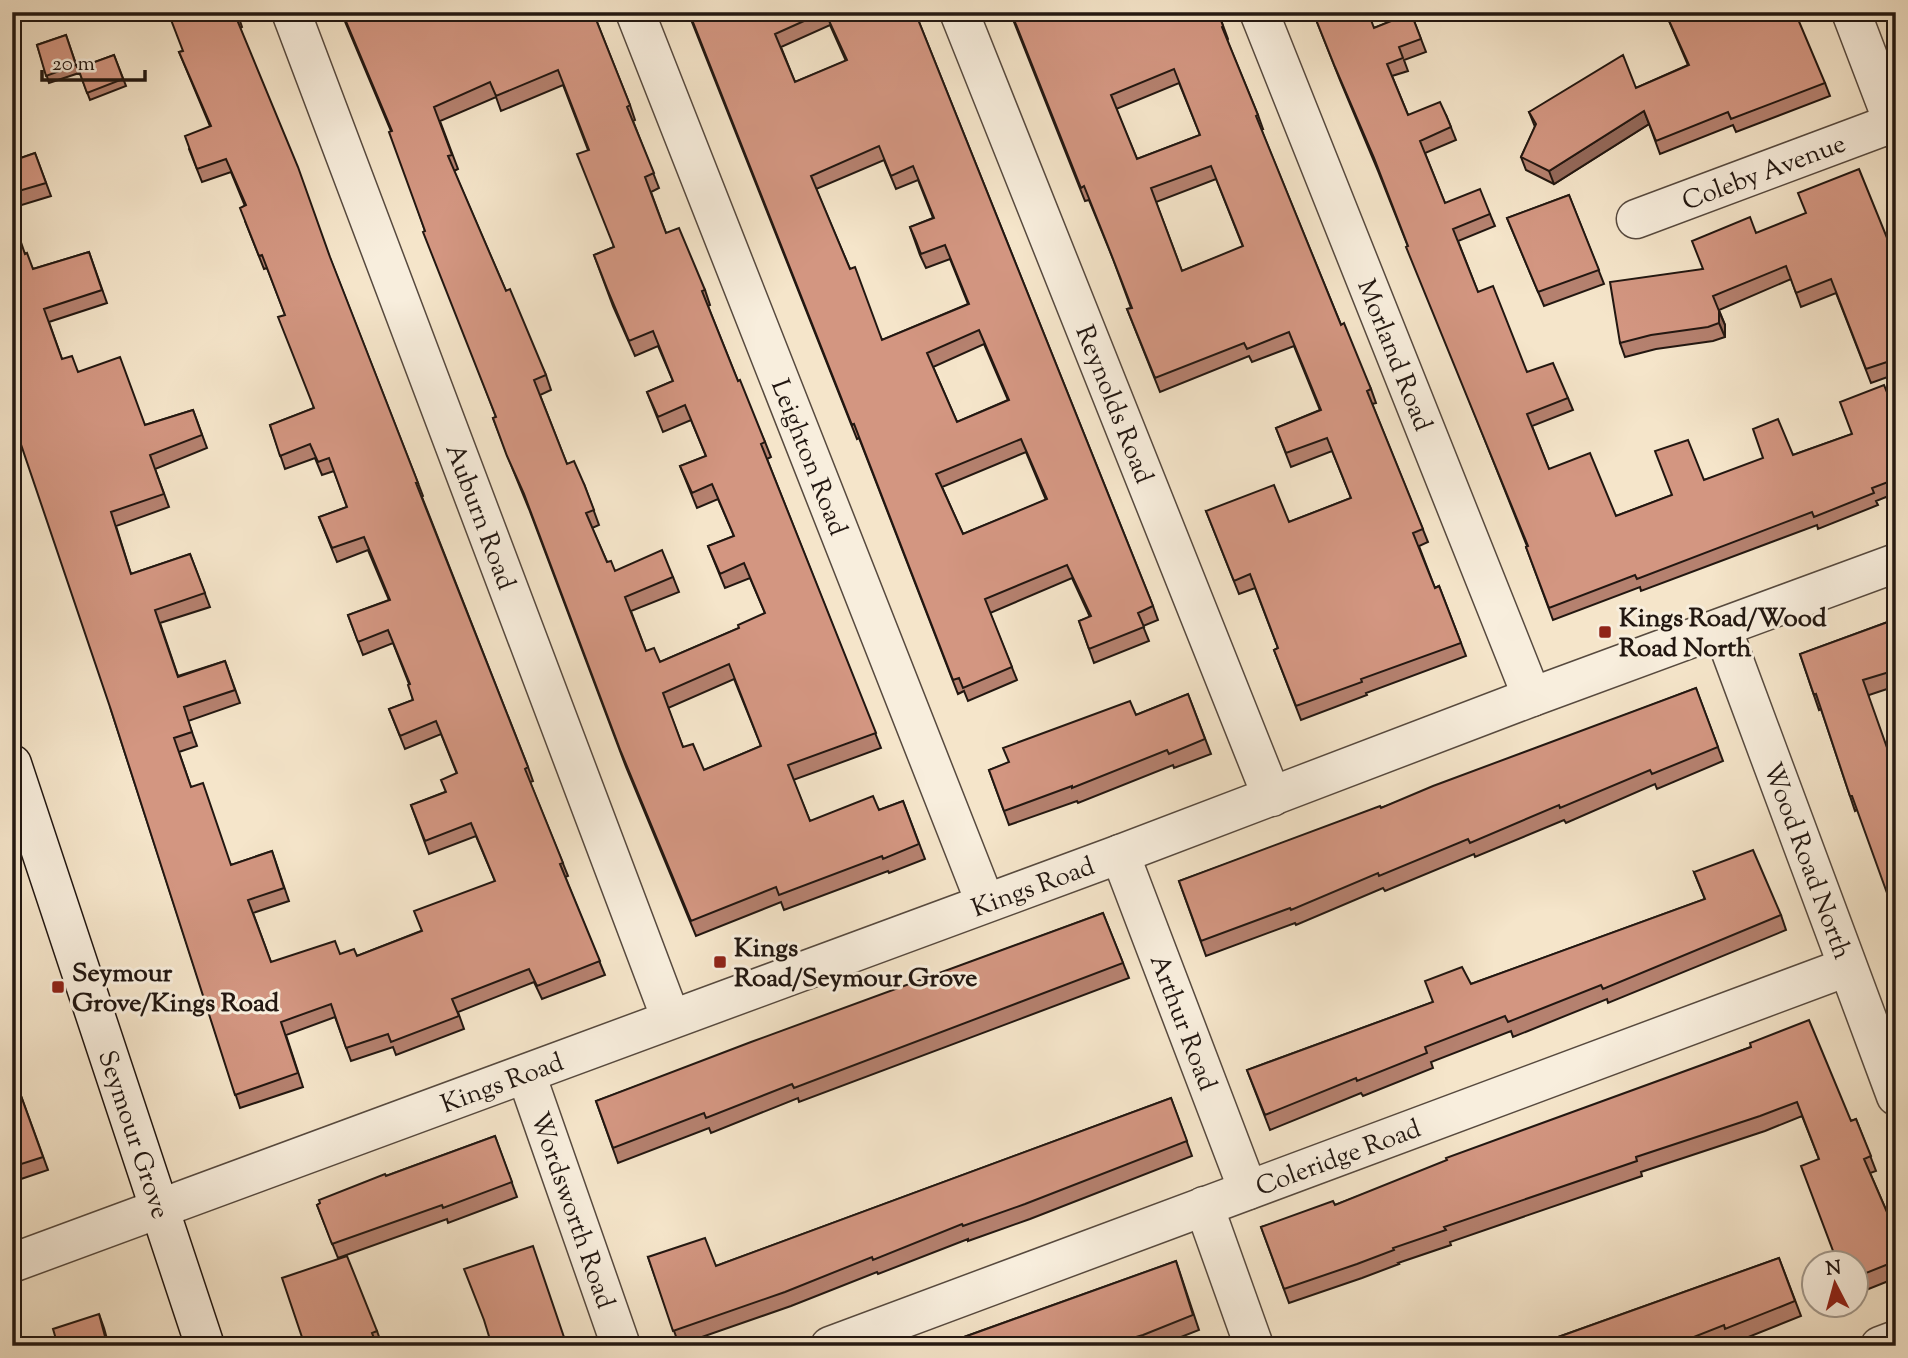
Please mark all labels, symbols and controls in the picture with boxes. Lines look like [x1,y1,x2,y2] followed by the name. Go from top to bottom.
[42,38,145,82] scale bar
[52,50,95,80] text: 20 m
[1677,126,1851,221] street label: Coleby Avenue
[1346,274,1440,437] street label: Morland Road
[1065,320,1161,490] street label: Reynolds Road
[760,374,855,542] street label: Leighton Road
[435,439,523,596] street label: Auburn Road
[1619,601,1827,668] place label: Kings Road/Wood Road North
[1597,624,1613,640] marker: Kings Road/Wood Road North
[1753,758,1860,965] street label: Wood Road North
[967,849,1100,928] street label: Kings Road
[734,931,977,998] place label: Kings Road/Seymour Grove
[1139,950,1225,1097] street label: Arthur Road
[712,954,728,970] marker: Kings Road/Seymour Grove
[72,956,280,1023] place label: Seymour Grove/Kings Road
[50,979,66,995] marker: Seymour Grove/Kings Road
[436,1045,569,1124] street label: Kings Road
[87,1046,178,1224] street label: Seymour Grove
[520,1107,623,1314] street label: Wordsworth Road
[1251,1111,1427,1207] street label: Coleridge Road
[1800,1250,1870,1320] north arrow
[1825,1255,1842,1284] text: N

